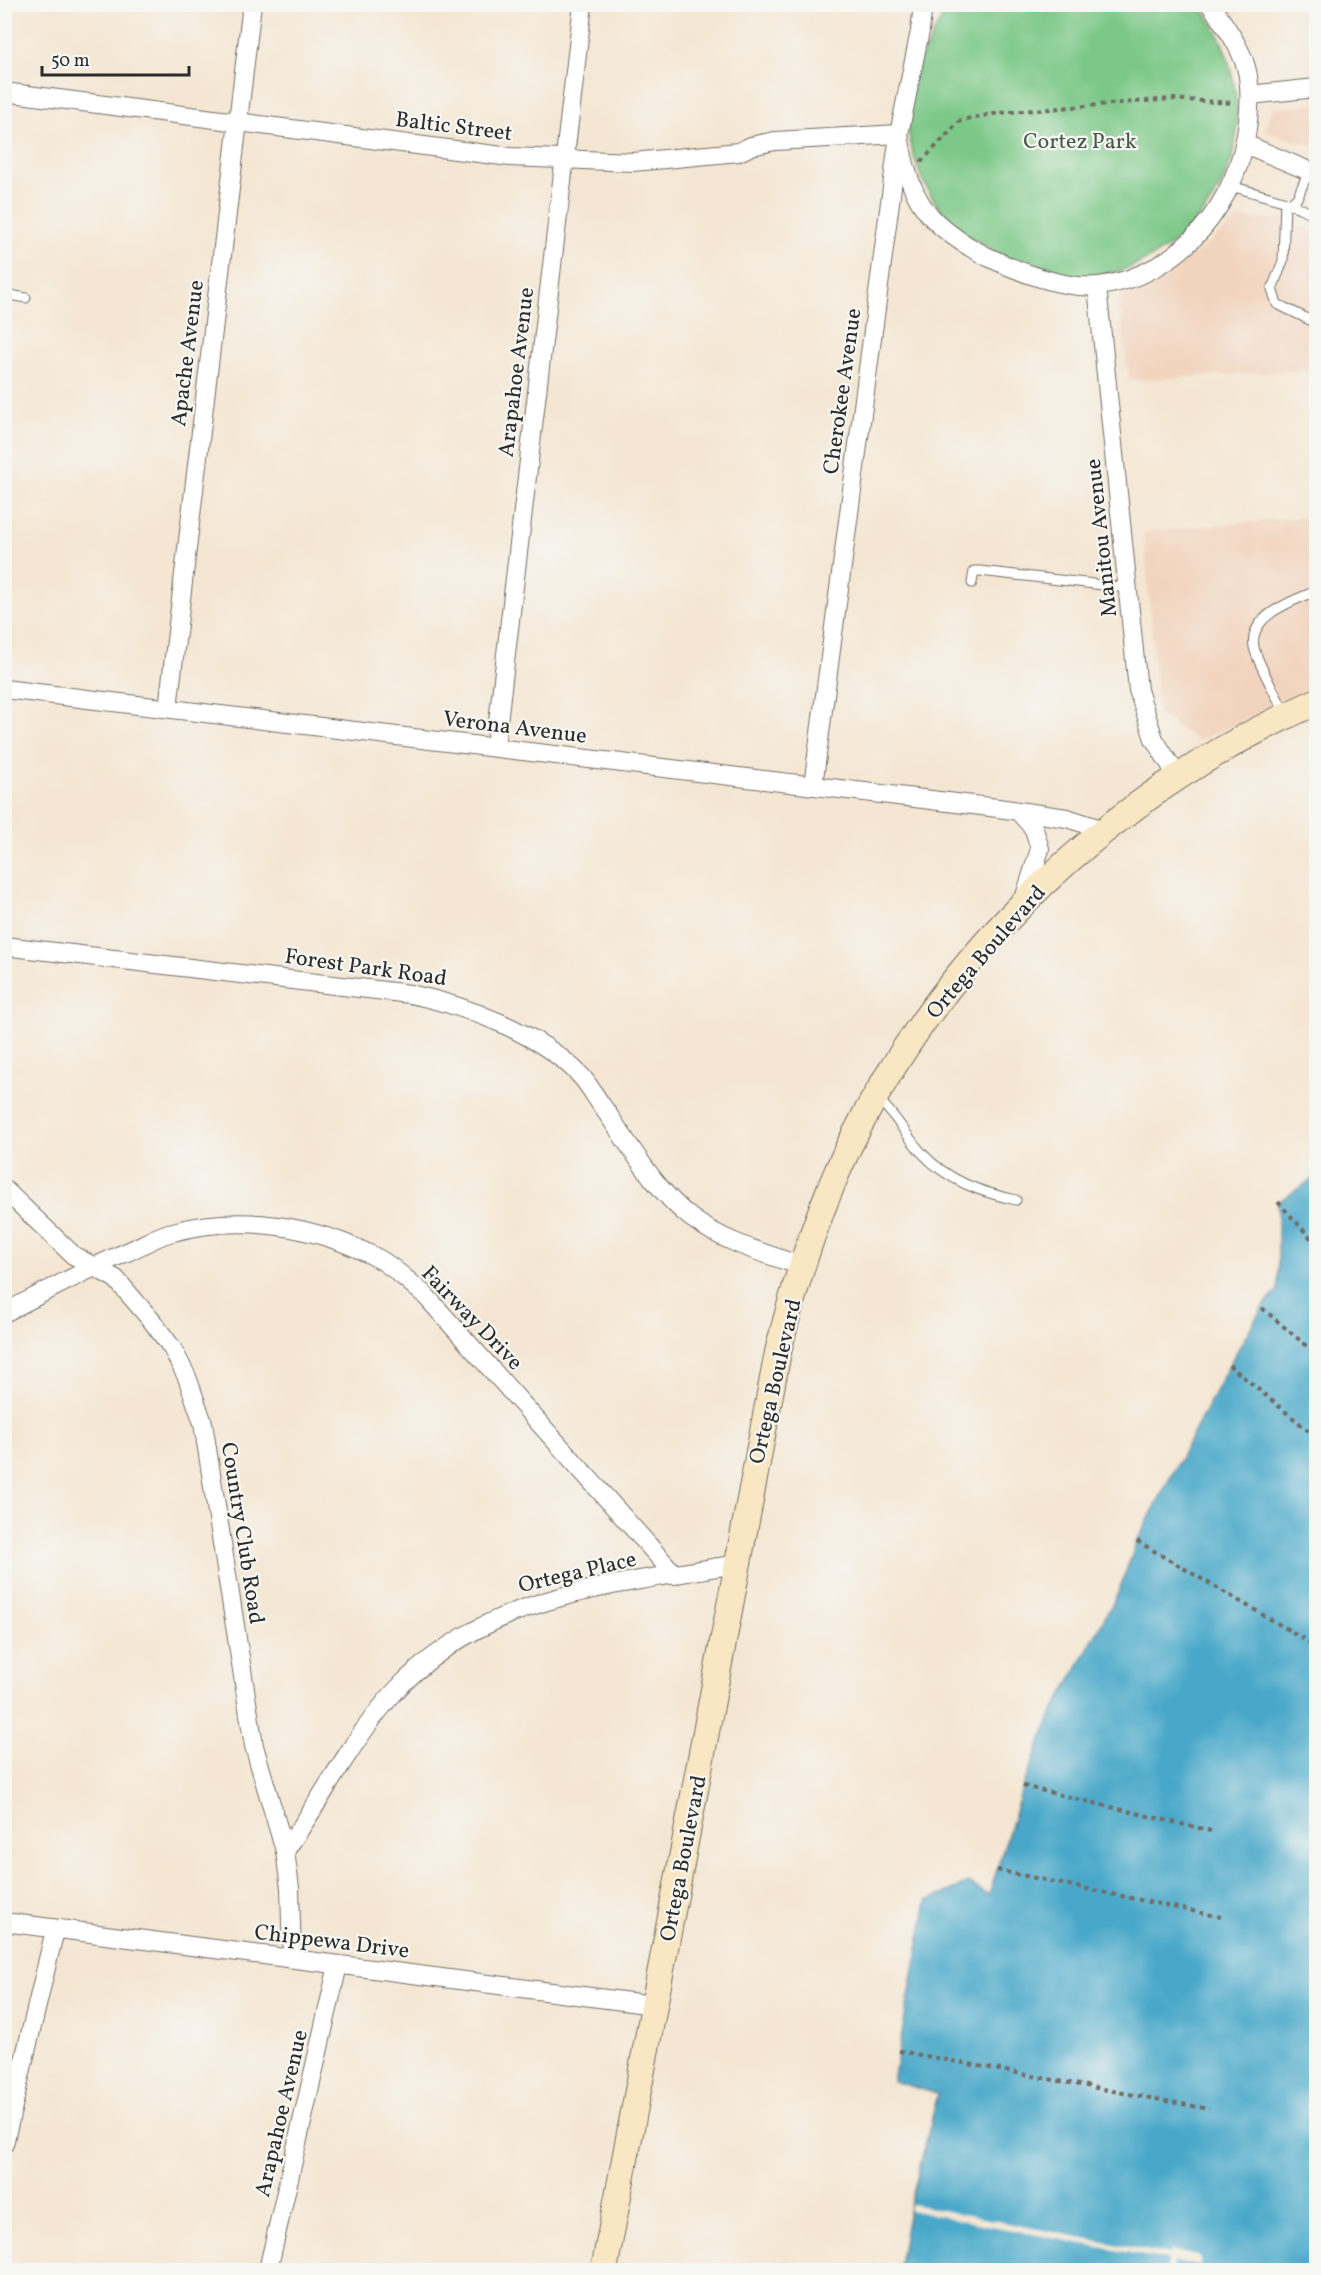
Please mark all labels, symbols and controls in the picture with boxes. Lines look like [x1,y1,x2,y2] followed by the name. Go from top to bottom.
[42,39,189,77] scale bar
[51,49,90,74] text: 50 m
[394,105,514,150] street label: Baltic Street
[1023,127,1137,158] park label: Cortez Park
[164,278,213,428] street label: Apache Avenue
[492,286,543,459] street label: Arapahoe Avenue
[816,306,870,476] street label: Cherokee Avenue
[1079,457,1126,619] street label: Manitou Avenue
[441,704,588,753] street label: Verona Avenue
[920,879,1054,1026] street label: Ortega Boulevard
[283,942,449,995] street label: Forest Park Road
[413,1260,529,1378] street label: Fairway Drive
[742,1296,811,1467] street label: Ortega Boulevard
[212,1440,271,1627] street label: Country Club Road
[515,1545,640,1602] street label: Ortega Place
[653,1773,716,1944] street label: Ortega Boulevard
[253,1918,411,1967] street label: Chippewa Drive
[248,2027,317,2200] street label: Arapahoe Avenue

